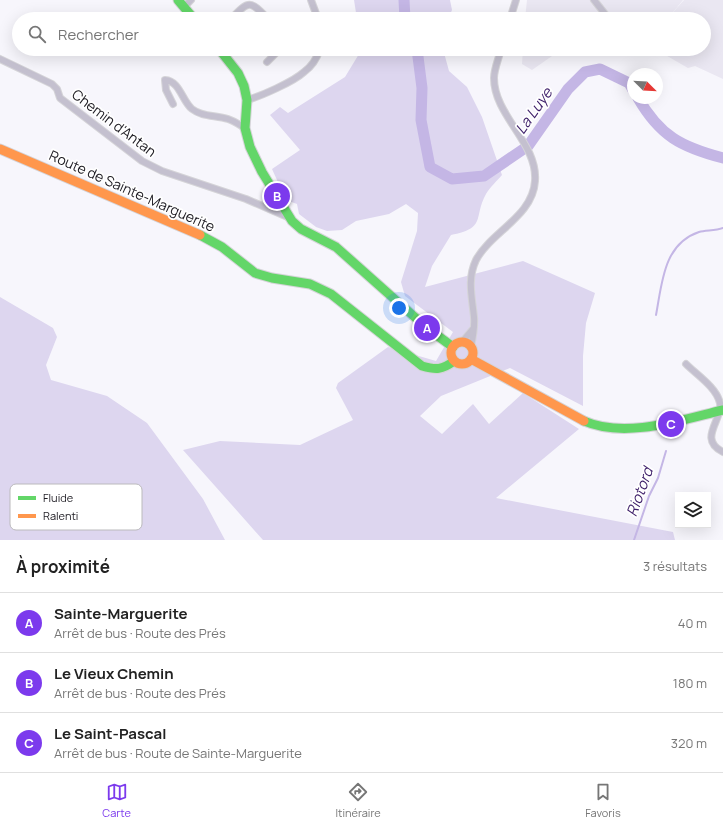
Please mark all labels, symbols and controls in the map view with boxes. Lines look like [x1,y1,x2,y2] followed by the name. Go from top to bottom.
[12,12,711,56] search box
[26,23,48,45] icon: search
[58,24,139,45] text: Rechercher
[627,68,663,104] north arrow
[510,82,558,138] water label: La Luye
[68,85,160,161] street label: Chemin d'Antan
[46,145,218,236] street label: Route de Sainte-Marguerite
[264,181,290,211] pin: B
[389,298,409,318] your location
[414,313,440,343] pin: A
[658,409,684,439] pin: C
[621,463,659,519] water label: Riotord
[10,484,142,530] legend
[43,490,74,505] text: Fluide
[675,492,711,528] map controls
[675,492,711,528] button: layers
[43,508,78,523] text: Ralenti
[16,555,110,578] text: À proximité
[643,557,707,575] text: 3 résultats
[54,603,188,624] text: Sainte-Marguerite
[25,614,33,632] text: A
[678,614,707,632] text: 40 m
[54,624,226,642] text: Arrêt de bus · Route des Prés
[54,663,174,684] text: Le Vieux Chemin
[25,674,33,692] text: B
[673,674,707,692] text: 180 m
[54,684,226,702] text: Arrêt de bus · Route des Prés
[54,723,166,744] text: Le Saint-Pascal
[24,734,34,752] text: C
[671,734,707,752] text: 320 m
[54,744,302,762] text: Arrêt de bus · Route de Sainte-Marguerite
[102,781,131,820] tab: Carte
[335,781,381,820] tab: Itinéraire
[585,781,621,820] tab: Favoris

